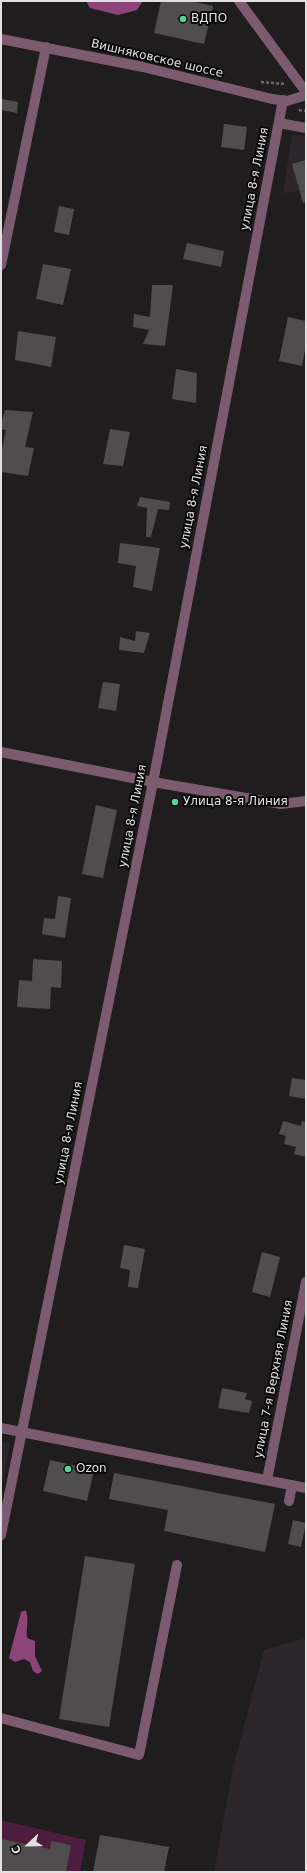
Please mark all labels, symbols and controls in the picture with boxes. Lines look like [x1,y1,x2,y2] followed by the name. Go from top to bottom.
[191,12,227,26] place label: ВДПО
[178,14,188,24] marker: ВДПО
[90,37,224,81] street label: Вишняковское шоссе
[238,126,272,232] street label: улица 8-я Линия
[177,444,211,550] street label: улица 8-я Линия
[116,763,150,869] street label: улица 8-я Линия
[183,795,288,809] place label: Улица 8-я Линия
[170,797,180,807] marker: Улица 8-я Линия
[52,1080,86,1186] street label: улица 8-я Линия
[252,1299,296,1459] street label: улица 7-я Верхняя Линия
[76,1462,107,1476] place label: Ozon
[63,1464,73,1474] marker: Ozon
[8,1825,48,1865] north arrow
[9,1844,24,1856] text: С

